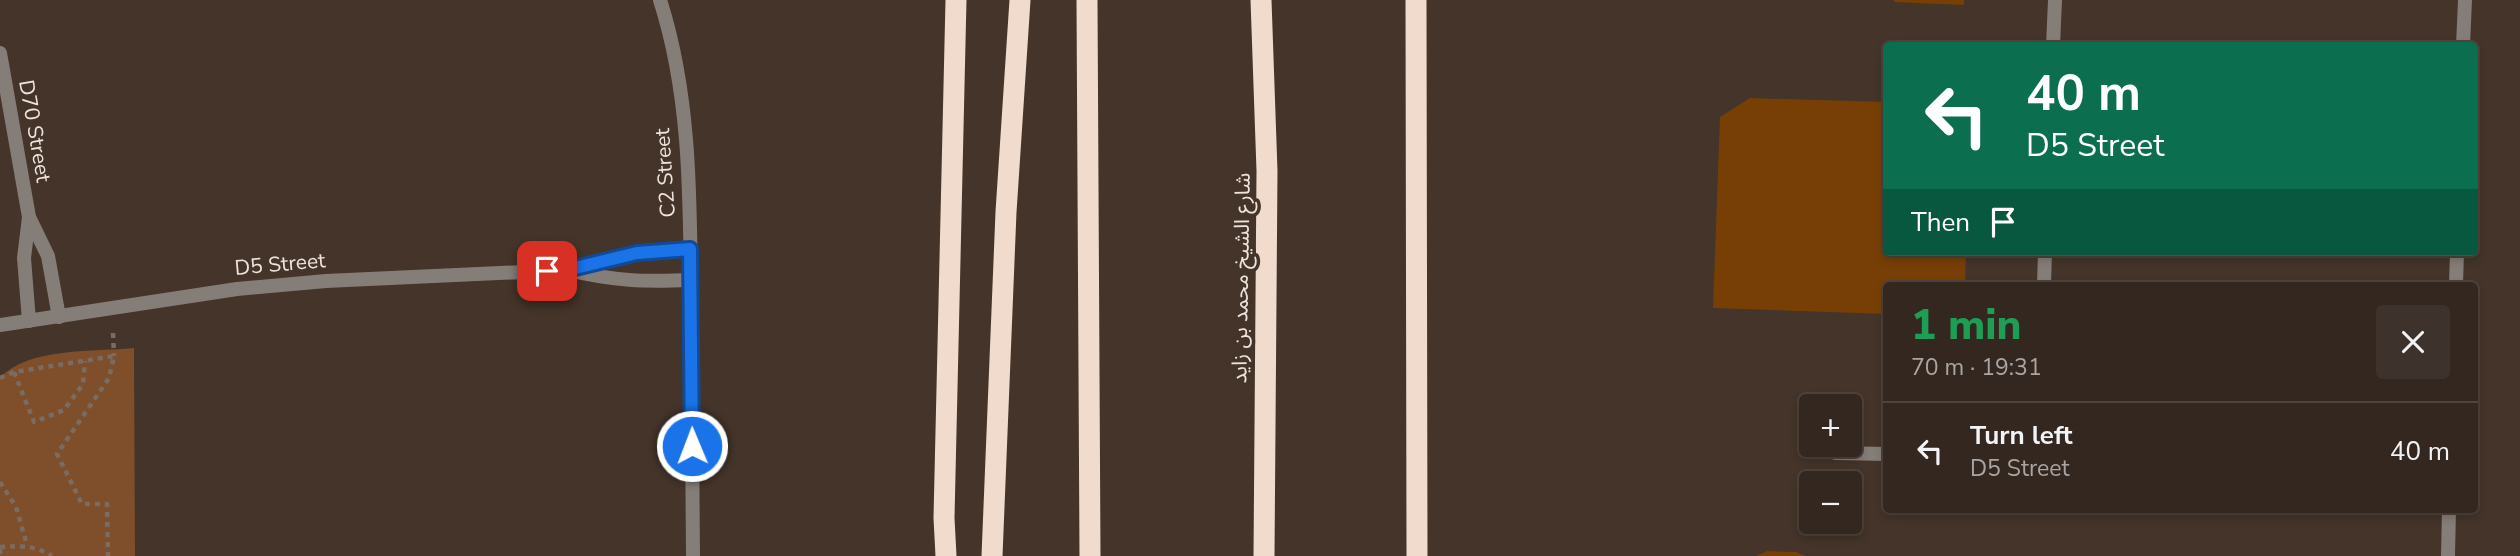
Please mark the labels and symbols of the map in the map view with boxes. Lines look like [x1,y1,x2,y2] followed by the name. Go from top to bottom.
[12,78,58,185] street label: D70 Street
[648,127,682,219] street label: C2 Street
[1225,172,1258,384] street label: شارع الشيخ محمد بن زايد
[517,241,577,301] pin
[234,246,327,282] street label: D5 Street
[655,409,729,483] position arrow

